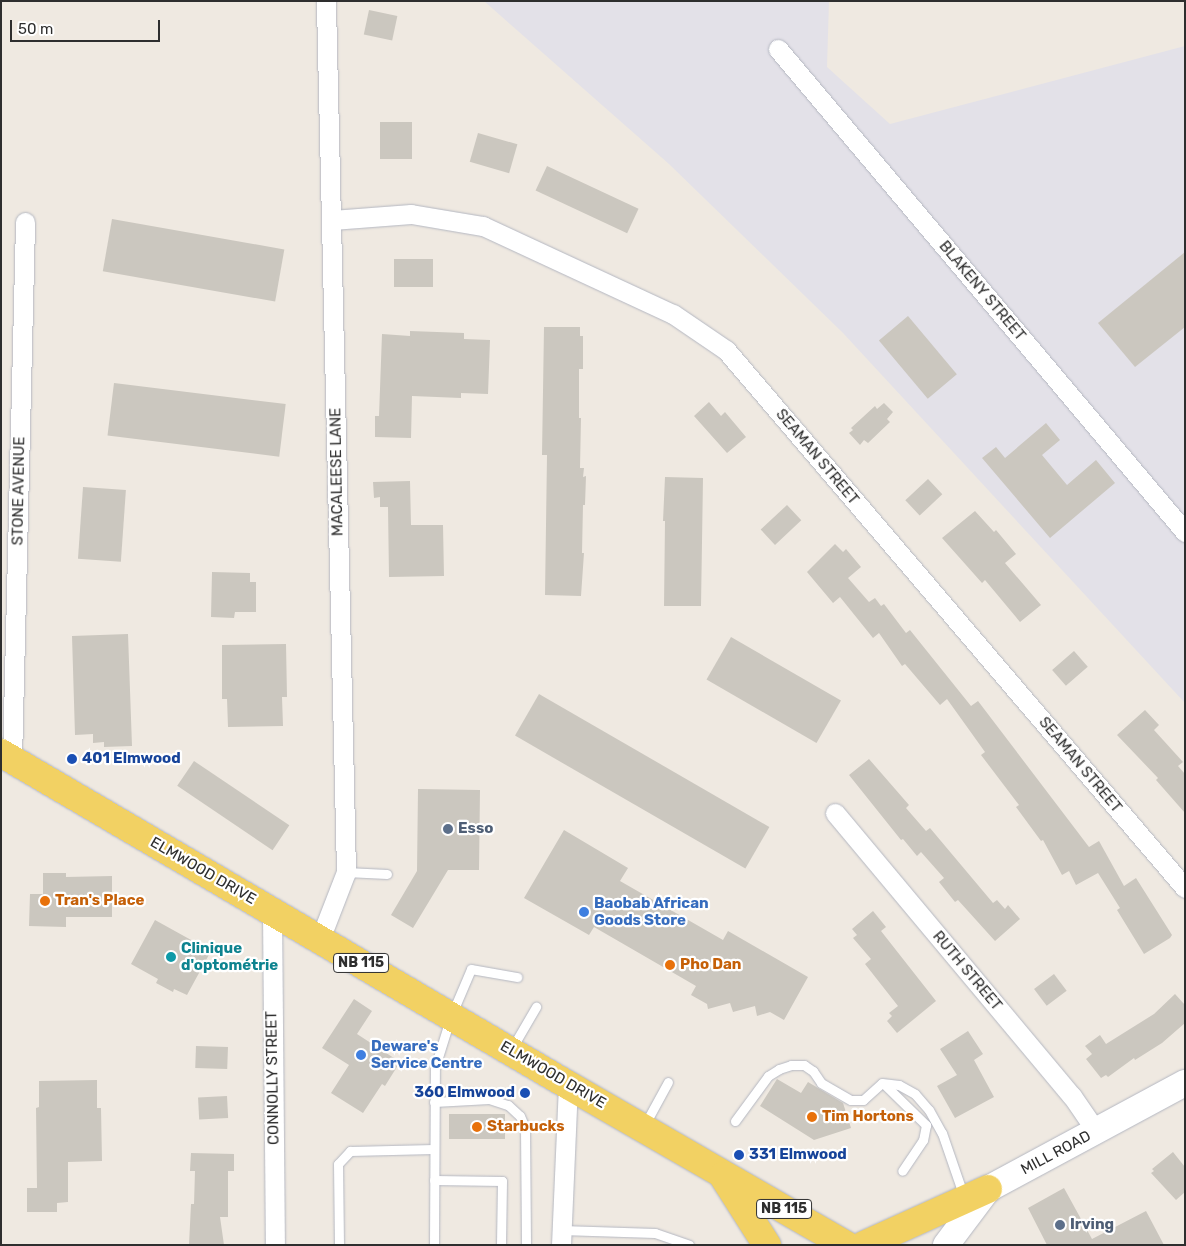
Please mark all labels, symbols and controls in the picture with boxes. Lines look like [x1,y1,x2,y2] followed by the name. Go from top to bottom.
[12,10,162,42] scale bar
[18,20,53,38] text: 50 m
[935,237,1029,345] street label: BLAKENY STREET
[772,406,862,508] street label: SEAMAN STREET
[327,408,347,536] street label: MACALEESE LANE
[9,436,29,546] street label: STONE AVENUE
[1035,714,1125,816] street label: SEAMAN STREET
[82,750,181,768] place label: 401 Elmwood
[66,753,78,765] marker: 401 Elmwood
[458,820,493,838] place label: Esso
[442,823,454,835] marker: Esso
[147,834,259,908] street label: ELMWOOD DRIVE
[55,892,144,910] place label: Tran's Place
[594,894,709,929] place label: Baobab African Goods Store
[39,895,51,907] marker: Tran's Place
[578,906,590,918] marker: Baobab African Goods Store
[929,928,1005,1014] street label: RUTH STREET
[181,939,278,974] place label: Clinique d'optométrie
[165,951,177,963] marker: Clinique d'optométrie
[332,951,390,974] road number: NB 115
[680,956,741,974] place label: Pho Dan
[664,959,676,971] marker: Pho Dan
[263,1011,283,1145] street label: CONNOLLY STREET
[371,1037,482,1072] place label: Deware's Service Centre
[497,1038,609,1112] street label: ELMWOOD DRIVE
[355,1049,367,1061] marker: Deware's Service Centre
[414,1084,515,1102] place label: 360 Elmwood
[519,1087,531,1099] marker: 360 Elmwood
[822,1108,914,1126] place label: Tim Hortons
[806,1111,818,1123] marker: Tim Hortons
[487,1118,564,1136] place label: Starbucks
[471,1121,483,1133] marker: Starbucks
[1018,1127,1094,1179] street label: MILL ROAD
[749,1146,847,1164] place label: 331 Elmwood
[733,1149,745,1161] marker: 331 Elmwood
[755,1198,813,1220] road number: NB 115
[1070,1216,1114,1234] place label: Irving
[1054,1219,1066,1231] marker: Irving

